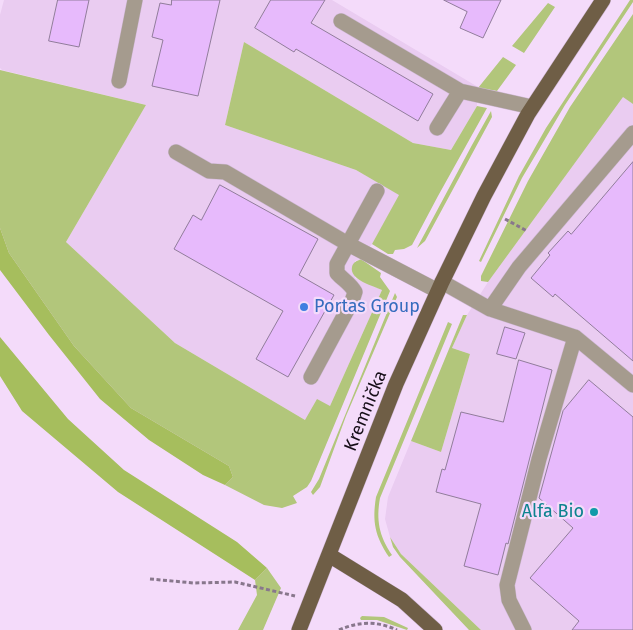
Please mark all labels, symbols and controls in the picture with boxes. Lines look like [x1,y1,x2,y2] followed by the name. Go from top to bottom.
[314,296,420,318] place label: Portas Group
[298,301,310,313] marker: Portas Group
[340,367,392,455] street label: Kremnička
[522,501,584,523] place label: Alfa Bio
[588,506,600,518] marker: Alfa Bio

